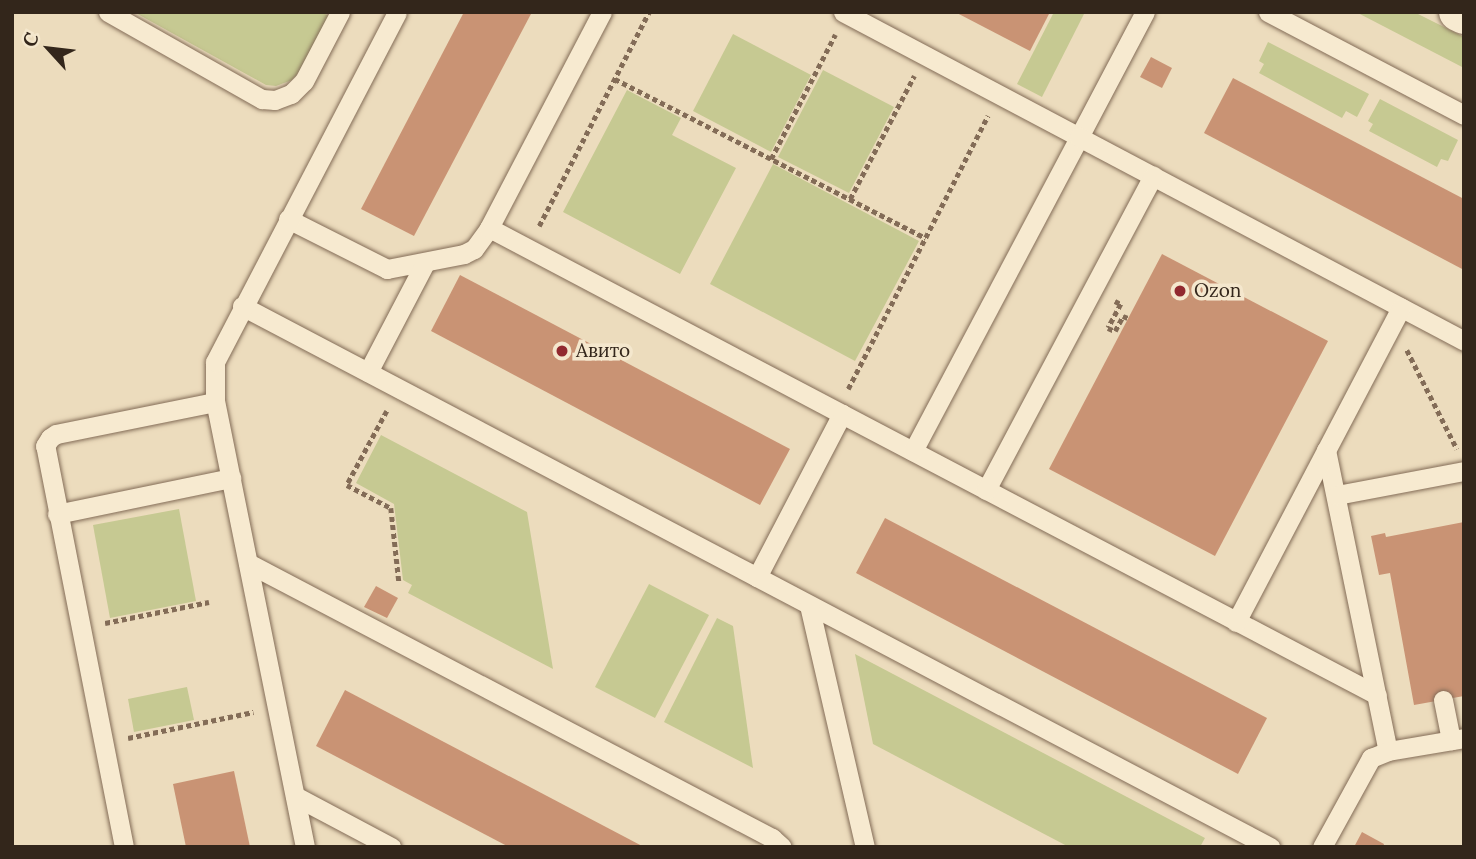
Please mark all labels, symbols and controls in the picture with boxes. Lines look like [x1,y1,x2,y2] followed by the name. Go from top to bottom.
[14,14,84,84] north arrow
[17,28,44,51] text: С
[1194,280,1241,302] place label: Ozon
[1172,283,1188,299] marker: Ozon
[576,340,630,362] place label: Авито
[554,343,570,359] marker: Авито

